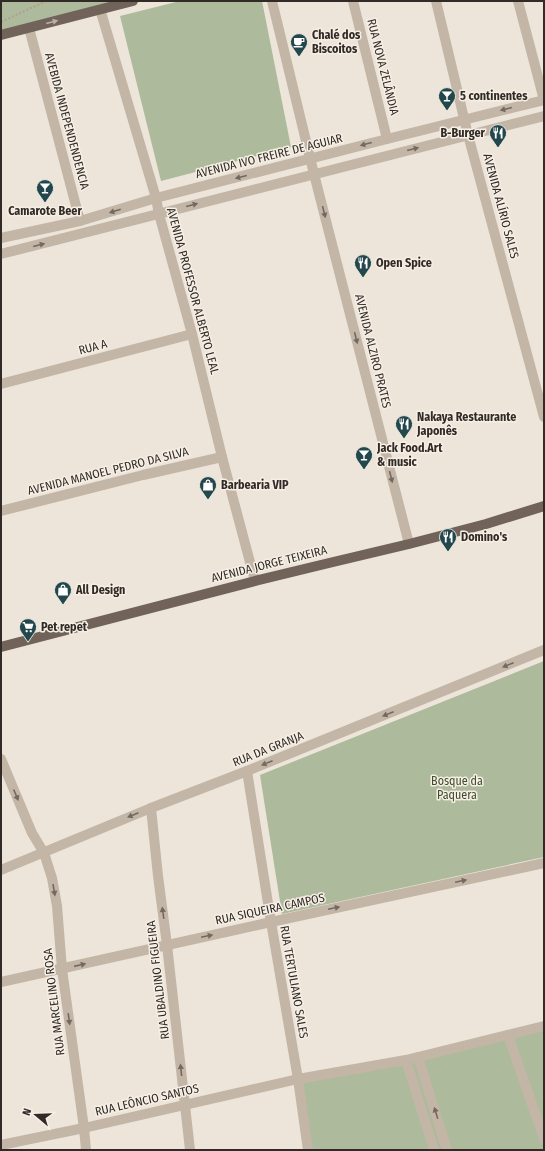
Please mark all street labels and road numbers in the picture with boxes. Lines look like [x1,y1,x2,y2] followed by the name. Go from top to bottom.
[364,17,403,117] street label: RUA NOVA ZELÂNDIA
[42,51,92,192] street label: AVEBIDA INDEPENDENDENCIA
[194,131,344,181] street label: AVENIDA IVO FREIRE DE AGUIAR
[480,152,523,260] street label: AVENIDA ALÍRIO SALES
[164,206,222,377] street label: AVENIDA PROFESSOR ALBERTO LEAL
[352,293,394,410] street label: AVENIDA ALZIRO PRATES
[77,336,109,357] street label: RUA A
[26,444,190,498] street label: AVENIDA MANOEL PEDRO DA SILVA
[210,543,329,585] street label: AVENIDA JORGE TEIXEIRA
[231,728,306,770] street label: RUA DA GRANJA
[214,891,326,927] street label: RUA SIQUEIRA CAMPOS
[144,919,172,1040] street label: RUA UBALDINO FIGUEIRA
[277,925,311,1039] street label: RUA TERTULIANO SALES
[40,947,68,1056] street label: RUA MARCELINO ROSA
[94,1080,200,1119] street label: RUA LEÔNCIO SANTOS

